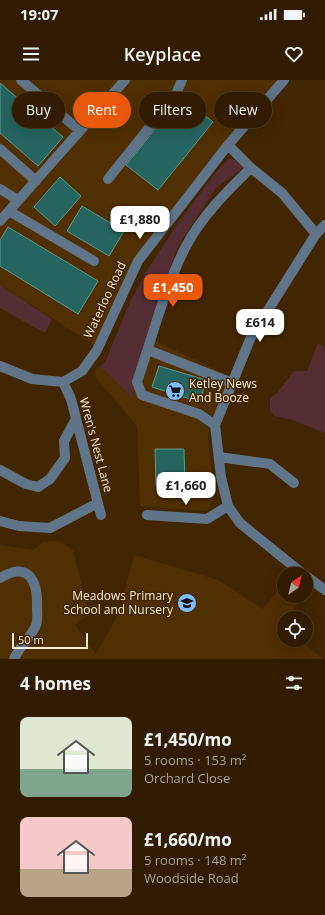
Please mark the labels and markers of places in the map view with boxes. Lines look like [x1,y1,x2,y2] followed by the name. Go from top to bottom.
[107,206,173,240] pin: £1,880
[140,274,206,308] pin: £1,450
[236,309,284,343] pin: £614
[189,375,257,406] place label: Ketley News And Booze
[164,380,186,402] supermarket icon: Ketley News And Booze
[153,472,219,506] pin: £1,660
[64,587,174,618] place label: Meadows Primary School and Nursery
[176,592,198,614] school or university icon: Meadows Primary School and Nursery

